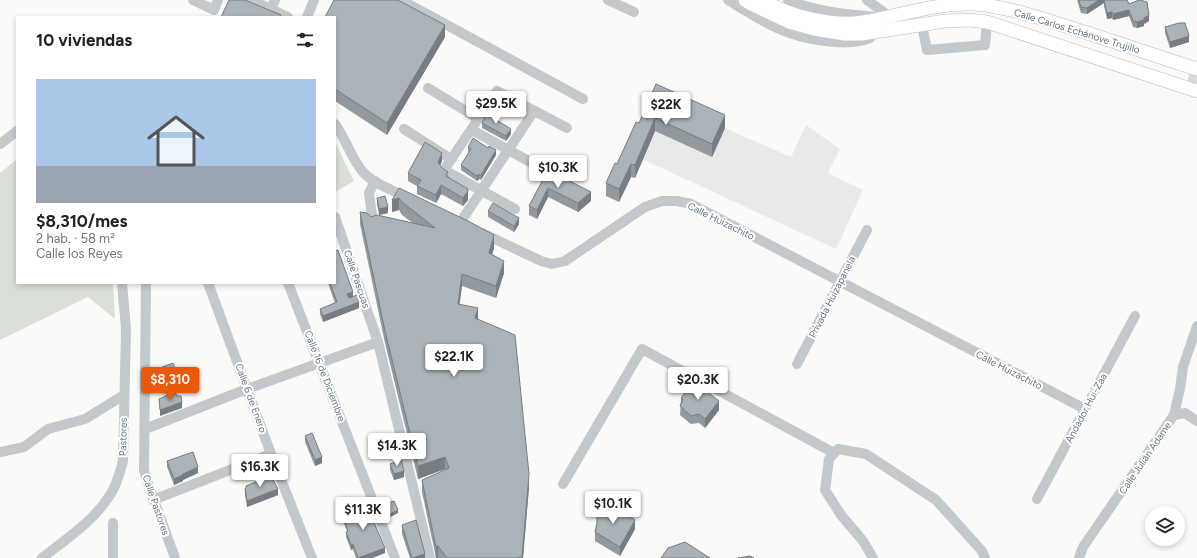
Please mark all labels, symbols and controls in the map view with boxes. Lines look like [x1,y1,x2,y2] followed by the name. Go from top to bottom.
[1012,6,1142,56] street label: Calle Carlos Echánove Trujillo
[294,29,316,51] icon: filters
[36,30,132,50] text: 10 viviendas
[463,91,529,125] pin: $29.5K
[642,92,690,126] pin: $22K
[475,96,517,111] text: $29.5K
[651,97,681,112] text: $22K
[140,105,212,177] icon: home
[525,155,591,189] pin: $10.3K
[538,160,578,175] text: $10.3K
[685,199,757,243] street label: Calle Huizachito
[36,211,127,231] text: $8,310/mes
[36,231,115,246] text: 2 hab. · 58 m²
[36,246,123,261] text: Calle los Reyes
[341,248,373,310] street label: Calle Pascuas
[806,254,858,340] street label: Privada Huizapanela
[302,329,349,424] street label: Calle 16 de Diciembre
[421,344,487,378] pin: $22.1K
[974,348,1045,392] street label: Calle Huizachito
[434,349,474,364] text: $22.1K
[232,362,270,435] street label: Calle 6 de Enero
[137,367,203,401] pin: $8,310
[665,367,731,401] pin: $20.3K
[1062,371,1110,445] street label: Andador Hui-Zaa
[150,372,190,387] text: $8,310
[677,372,719,387] text: $20.3K
[116,417,130,456] street label: Pastores
[1116,419,1174,497] street label: Calle Julián Adame
[364,433,430,467] pin: $14.3K
[377,438,417,453] text: $14.3K
[227,454,293,488] pin: $16.3K
[240,459,280,474] text: $16.3K
[140,473,173,537] street label: Calle Pastores
[580,491,646,525] pin: $10.1K
[594,496,632,511] text: $10.1K
[330,497,396,531] pin: $11.3K
[344,502,382,517] text: $11.3K
[1145,506,1185,546] map controls
[1145,506,1185,546] button: layers

